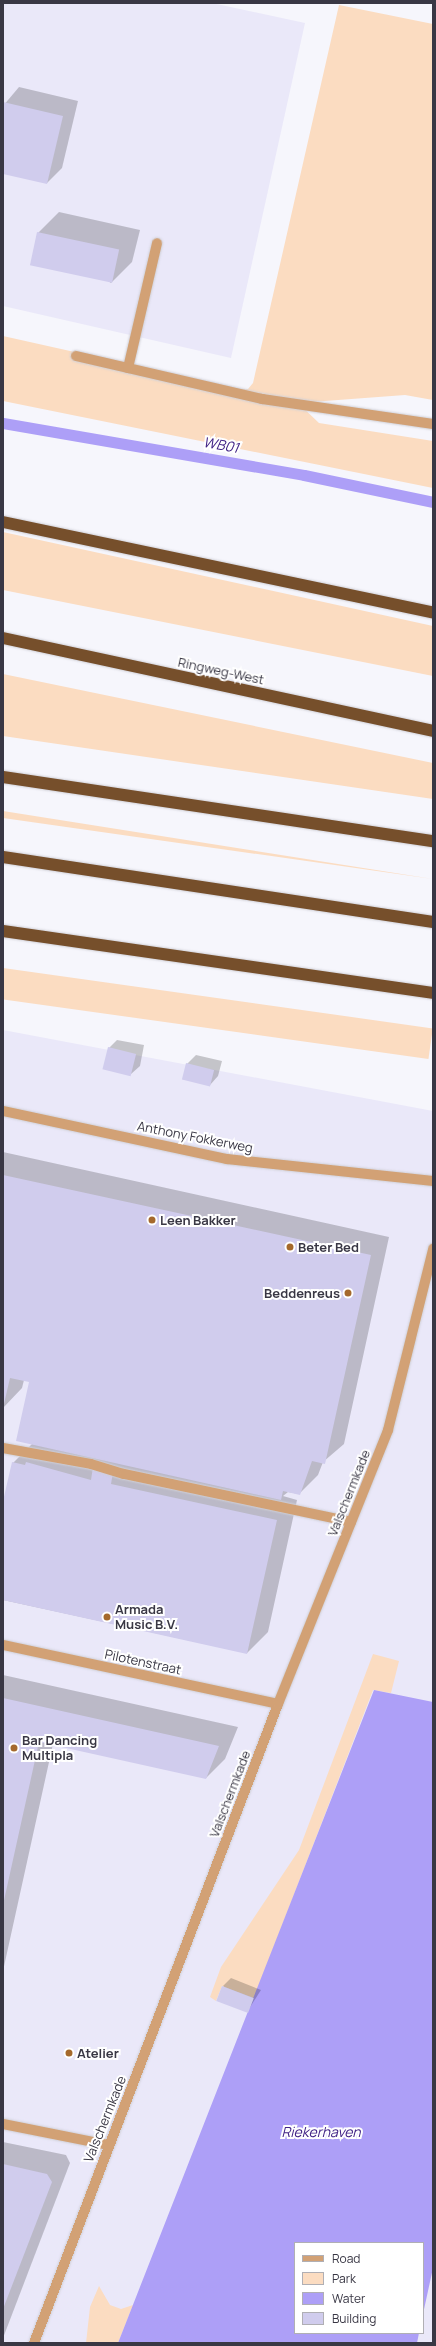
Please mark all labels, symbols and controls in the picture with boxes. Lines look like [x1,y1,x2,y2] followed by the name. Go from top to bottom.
[202,434,240,456] water label: WB01
[177,654,265,688] street label: Ringweg-West
[136,1118,254,1156] street label: Anthony Fokkerweg
[160,1212,236,1228] place label: Leen Bakker
[147,1215,157,1225] marker: Leen Bakker
[298,1239,359,1255] place label: Beter Bed
[285,1242,295,1252] marker: Beter Bed
[264,1285,340,1301] place label: Beddenreus
[343,1288,353,1298] marker: Beddenreus
[325,1448,373,1538] street label: Valschermkade
[115,1602,178,1633] place label: Armada Music B.V.
[102,1612,112,1622] marker: Armada Music B.V.
[103,1646,183,1678] street label: Pilotenstraat
[22,1733,97,1764] place label: Bar Dancing Multipla
[9,1743,19,1753] marker: Bar Dancing Multipla
[206,1748,254,1840] street label: Valschermkade
[77,2045,119,2061] place label: Atelier
[64,2048,74,2058] marker: Atelier
[81,2074,129,2164] street label: Valschermkade
[281,2124,361,2140] water label: Riekerhaven
[294,2242,424,2334] legend
[332,2250,360,2267] text: Road
[332,2270,356,2287] text: Park
[332,2290,365,2307] text: Water
[332,2310,376,2327] text: Building

